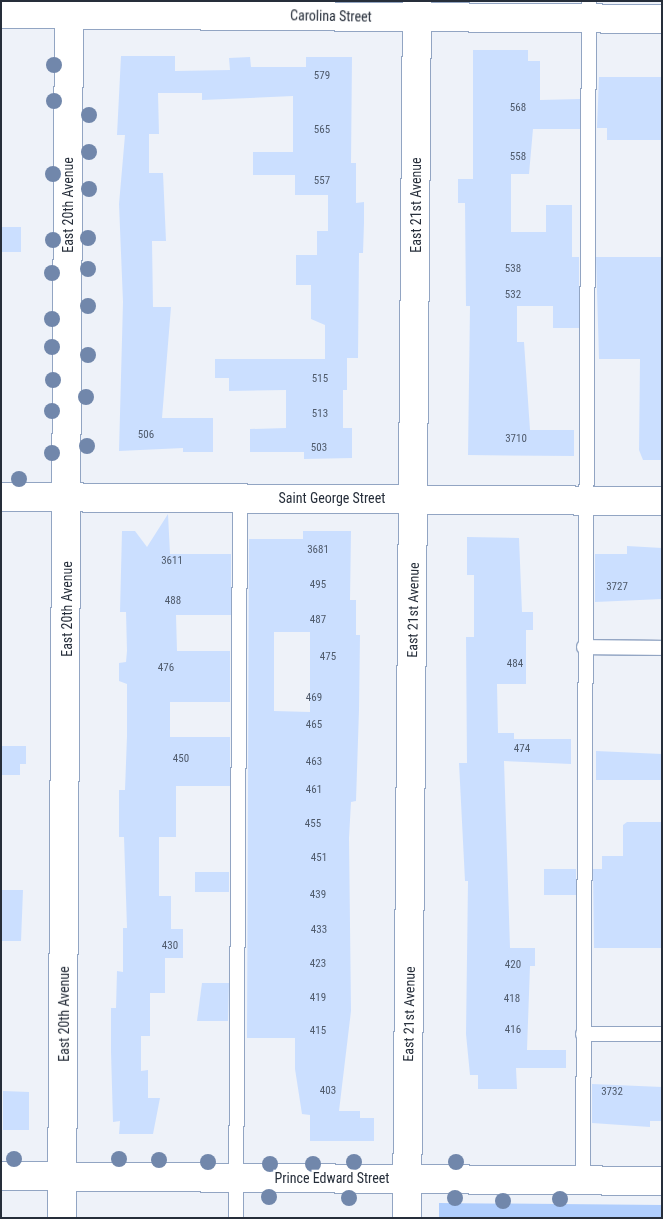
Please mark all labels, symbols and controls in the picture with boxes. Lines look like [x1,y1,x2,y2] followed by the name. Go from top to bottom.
[290,7,372,25] street label: Carolina Street
[314,69,330,83] house number: 579
[510,101,526,115] house number: 568
[314,123,330,137] house number: 565
[510,150,526,164] house number: 558
[60,157,76,253] street label: East 20th Avenue
[408,157,424,253] street label: East 21st Avenue
[314,174,330,188] house number: 557
[505,262,521,276] house number: 538
[505,288,521,302] house number: 532
[312,372,328,386] house number: 515
[312,407,328,421] house number: 513
[138,428,154,442] house number: 506
[505,432,527,446] house number: 3710
[311,441,327,455] house number: 503
[279,490,385,506] street label: Saint George Street
[307,543,329,557] house number: 3681
[161,554,183,568] house number: 3611
[59,561,75,657] street label: East 20th Avenue
[404,562,422,658] street label: East 21st Avenue
[310,578,326,592] house number: 495
[606,580,628,594] house number: 3727
[165,594,181,608] house number: 488
[310,613,326,627] house number: 487
[320,650,336,664] house number: 475
[507,657,523,671] house number: 484
[158,661,174,675] house number: 476
[306,691,322,705] house number: 469
[306,718,322,732] house number: 465
[514,742,530,756] house number: 474
[173,752,189,766] house number: 450
[306,755,322,769] house number: 463
[306,783,322,797] house number: 461
[305,817,321,831] house number: 455
[311,851,327,865] house number: 451
[310,888,326,902] house number: 439
[311,923,327,937] house number: 433
[162,939,178,953] house number: 430
[310,957,326,971] house number: 423
[505,958,521,972] house number: 420
[56,966,72,1062] street label: East 20th Avenue
[400,966,418,1062] street label: East 21st Avenue
[310,991,326,1005] house number: 419
[504,992,520,1006] house number: 418
[505,1023,521,1037] house number: 416
[310,1024,326,1038] house number: 415
[320,1084,336,1098] house number: 403
[601,1085,623,1099] house number: 3732
[275,1170,389,1186] street label: Prince Edward Street

